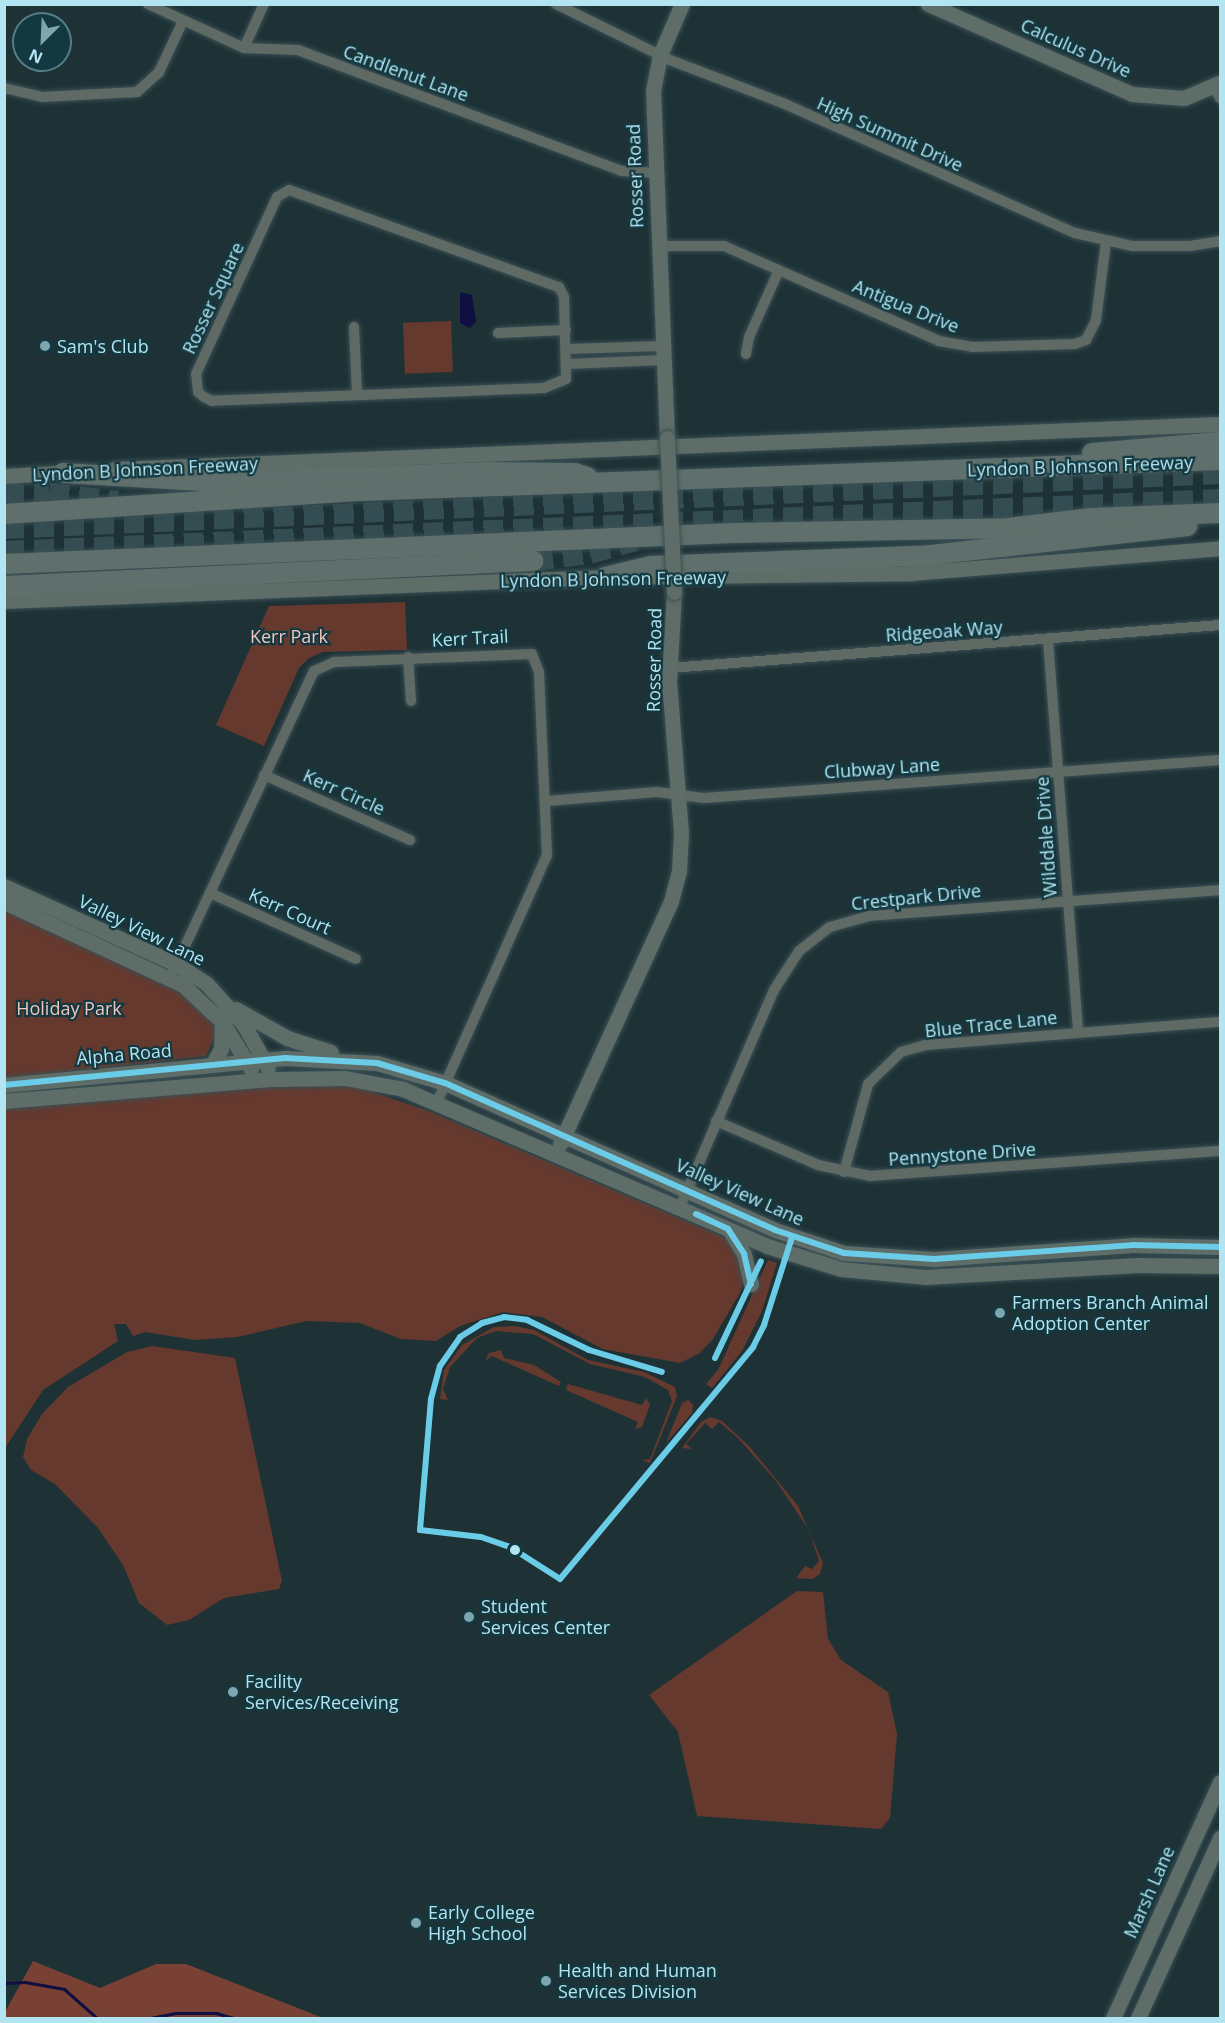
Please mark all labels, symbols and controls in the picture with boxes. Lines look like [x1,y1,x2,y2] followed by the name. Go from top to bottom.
[12,12,72,72] north arrow
[1018,14,1134,82] street label: Calculus Drive
[340,40,472,106] street label: Candlenut Lane
[25,44,46,69] text: N
[814,92,966,176] street label: High Summit Drive
[622,124,648,228] street label: Rosser Road
[178,239,248,357] street label: Rosser Square
[850,275,962,337] street label: Antigua Drive
[57,335,149,357] place label: Sam's Club
[38,339,52,353] marker: Sam's Club
[967,451,1193,481] street label: Lyndon B Johnson Freeway
[32,452,258,486] street label: Lyndon B Johnson Freeway
[500,566,726,592] street label: Lyndon B Johnson Freeway
[642,608,666,712] street label: Rosser Road
[885,616,1003,646] street label: Ridgeoak Way
[250,625,328,647] park label: Kerr Park
[431,625,509,651] street label: Kerr Trail
[823,753,941,783] street label: Clubway Lane
[300,764,388,820] street label: Kerr Circle
[1031,776,1061,898] street label: Wilddale Drive
[850,879,982,915] street label: Crestpark Drive
[246,883,334,939] street label: Kerr Court
[75,890,209,970] street label: Valley View Lane
[16,997,122,1019] park label: Holiday Park
[924,1006,1058,1042] street label: Blue Trace Lane
[75,1039,173,1069] street label: Alpha Road
[888,1138,1036,1170] street label: Pennystone Drive
[672,1154,808,1230] street label: Valley View Lane
[1012,1292,1209,1334] place label: Farmers Branch Animal Adoption Center
[993,1306,1007,1320] marker: Farmers Branch Animal Adoption Center
[509,1544,521,1556] unlabelled marker
[481,1596,610,1638] place label: Student Services Center
[462,1610,476,1624] marker: Student Services Center
[245,1671,399,1714] place label: Facility Services/Receiving
[226,1685,240,1699] marker: Facility Services/Receiving
[1119,1843,1179,1941] street label: Marsh Lane
[428,1902,535,1944] place label: Early College High School
[409,1916,423,1930] marker: Early College High School
[558,1960,717,2002] place label: Health and Human Services Division
[539,1974,553,1988] marker: Health and Human Services Division

